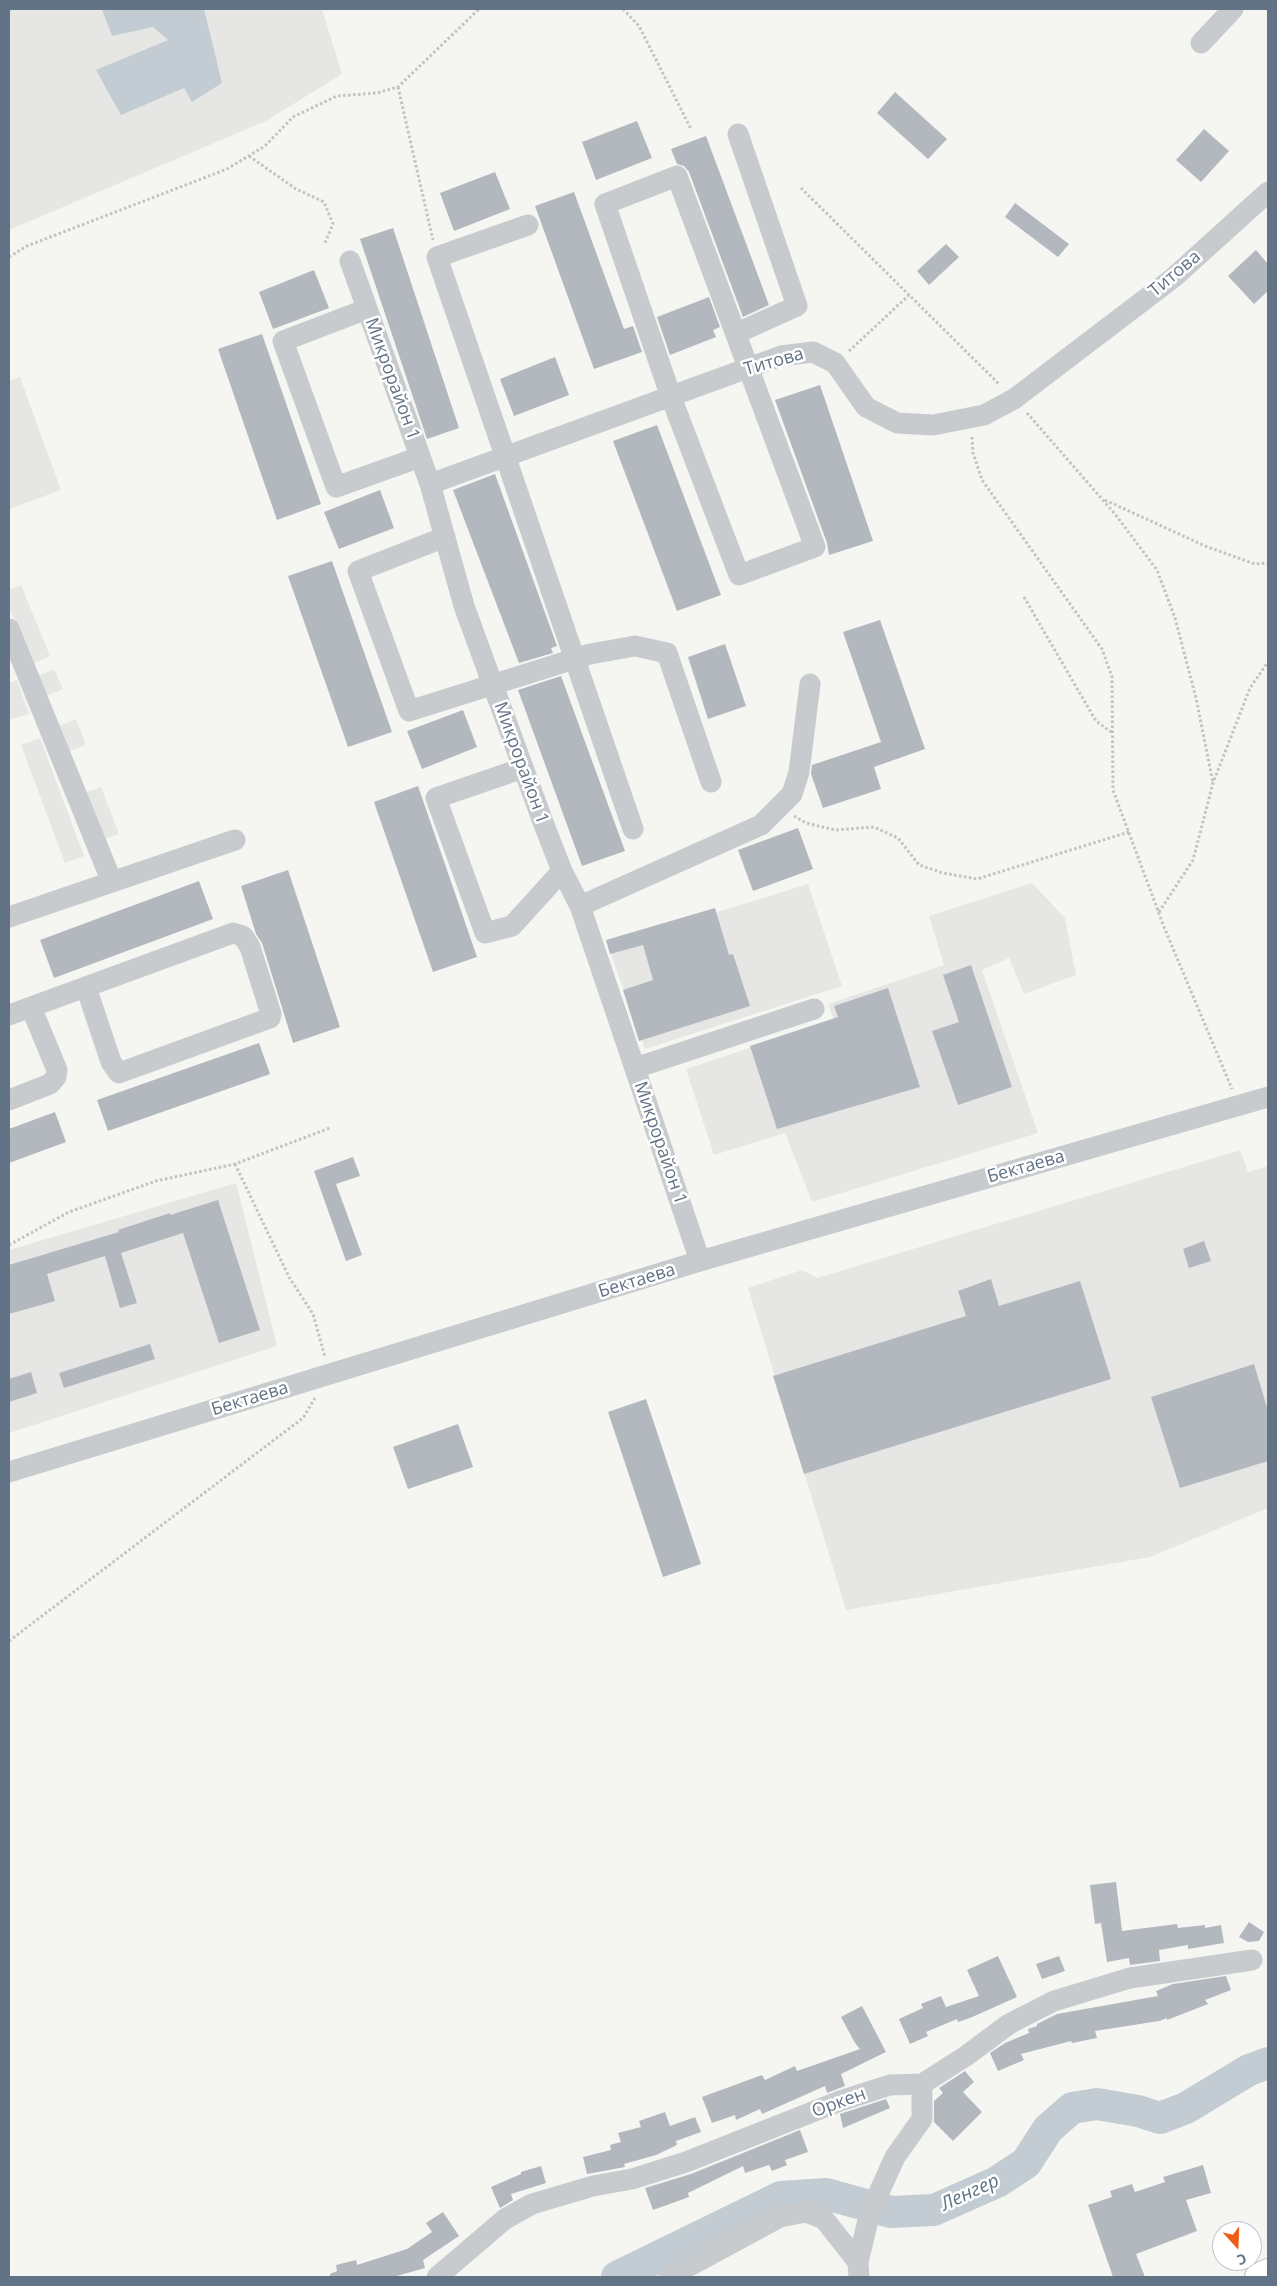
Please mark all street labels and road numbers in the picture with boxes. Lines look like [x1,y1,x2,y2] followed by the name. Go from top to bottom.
[1145,246,1205,302] street label: Титова
[360,315,424,443] street label: Микрорайон 1
[742,343,806,381] street label: Титова
[489,699,553,827] street label: Микрорайон 1
[629,1079,691,1207] street label: Микрорайон 1
[985,1146,1067,1188] street label: Бектаева
[596,1259,678,1303] street label: Бектаева
[209,1377,291,1421] street label: Бектаева
[809,2083,869,2123] street label: Оркен

